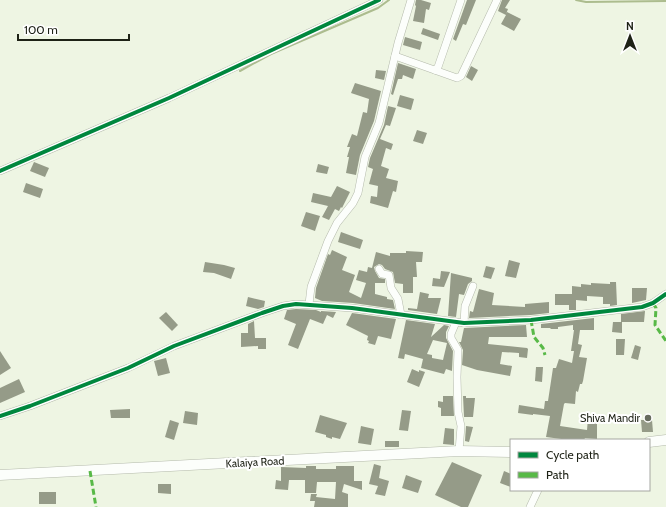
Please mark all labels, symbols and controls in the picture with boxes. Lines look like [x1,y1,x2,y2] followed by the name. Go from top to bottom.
[18,16,129,42] scale bar
[610,16,650,56] north arrow
[626,19,634,33] text: N
[24,22,58,37] text: 100 m
[580,411,641,425] place label: Shiva Mandir
[643,413,653,423] marker: Shiva Mandir
[510,439,650,491] legend
[546,447,599,462] text: Cycle path
[225,453,285,471] street label: Kalaiya Road
[546,467,569,482] text: Path

